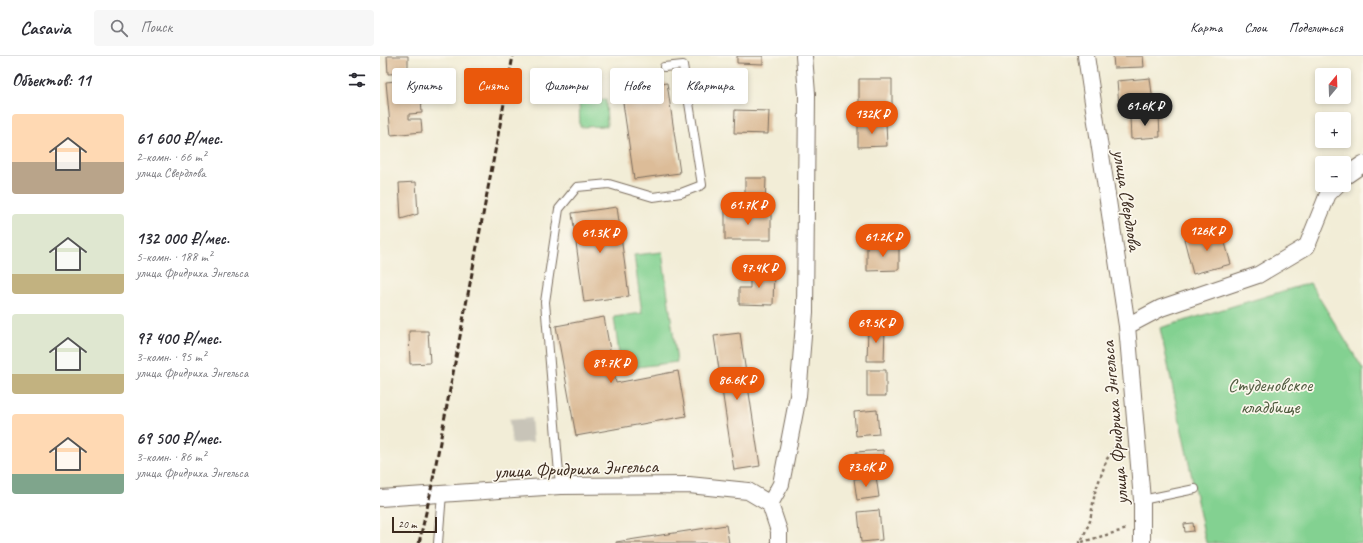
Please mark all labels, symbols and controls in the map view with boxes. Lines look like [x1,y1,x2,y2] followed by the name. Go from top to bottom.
[94,10,374,46] search box
[20,16,70,40] text: Casavia
[108,17,130,39] icon: search
[140,18,172,37] text: Поиск
[1190,19,1222,36] text: Карта
[1244,19,1267,36] text: Слои
[1289,19,1343,36] text: Поделиться
[392,68,456,104] chip: Купить
[464,68,522,104] chip: Снять
[530,68,602,104] chip: Фильтры
[610,68,664,104] chip: Новое
[672,68,748,104] chip: Квартира
[1315,68,1351,104] north arrow
[1315,68,1351,192] map controls
[346,69,368,91] icon: filters
[12,70,91,91] text: Объектов: 11
[1108,93,1182,127] pin: 61.6K ₽
[1126,98,1164,114] text: 61.6K ₽
[839,101,905,135] pin: 132K ₽
[855,106,889,122] text: 132K ₽
[1315,112,1351,148] button: +
[136,128,222,149] text: 61 600 ₽/мес.
[44,130,92,178] icon: home
[1107,147,1147,254] street label: улица Свердлова
[136,149,206,165] text: 2-комн. · 66 m²
[1315,156,1351,192] button: −
[136,165,206,181] text: улица Свердлова
[711,192,785,226] pin: 61.7K ₽
[730,197,766,213] text: 61.7K ₽
[1174,218,1240,252] pin: 126K ₽
[563,220,637,254] pin: 61.3K ₽
[1190,223,1224,239] text: 126K ₽
[846,224,920,258] pin: 61.2K ₽
[582,225,618,241] text: 61.3K ₽
[136,228,229,249] text: 132 000 ₽/мес.
[865,229,901,245] text: 61.2K ₽
[44,230,92,278] icon: home
[136,249,212,265] text: 5-комн. · 188 m²
[722,255,796,289] pin: 97.4K ₽
[741,260,777,276] text: 97.4K ₽
[136,265,248,281] text: улица Фридриха Энгельса
[839,310,913,344] pin: 69.5K ₽
[858,315,894,331] text: 69.5K ₽
[136,328,221,349] text: 97 400 ₽/мес.
[44,330,92,378] icon: home
[1096,339,1134,507] street label: улица Фридриха Энгельса
[136,349,206,365] text: 3-комн. · 95 m²
[574,350,648,384] pin: 89.7K ₽
[593,355,629,371] text: 89.7K ₽
[136,365,248,381] text: улица Фридриха Энгельса
[700,367,774,401] pin: 86.6K ₽
[718,372,756,388] text: 86.6K ₽
[1228,373,1314,419] park label: Студеновское кладбище
[136,428,221,449] text: 69 500 ₽/мес.
[44,430,92,478] icon: home
[136,449,206,465] text: 3-комн. · 86 m²
[493,454,660,484] street label: улица Фридриха Энгельса
[829,454,903,488] pin: 73.6K ₽
[848,459,884,475] text: 73.6K ₽
[136,465,248,481] text: улица Фридриха Энгельса
[392,515,437,534] scale bar
[398,517,417,531] text: 20 m

